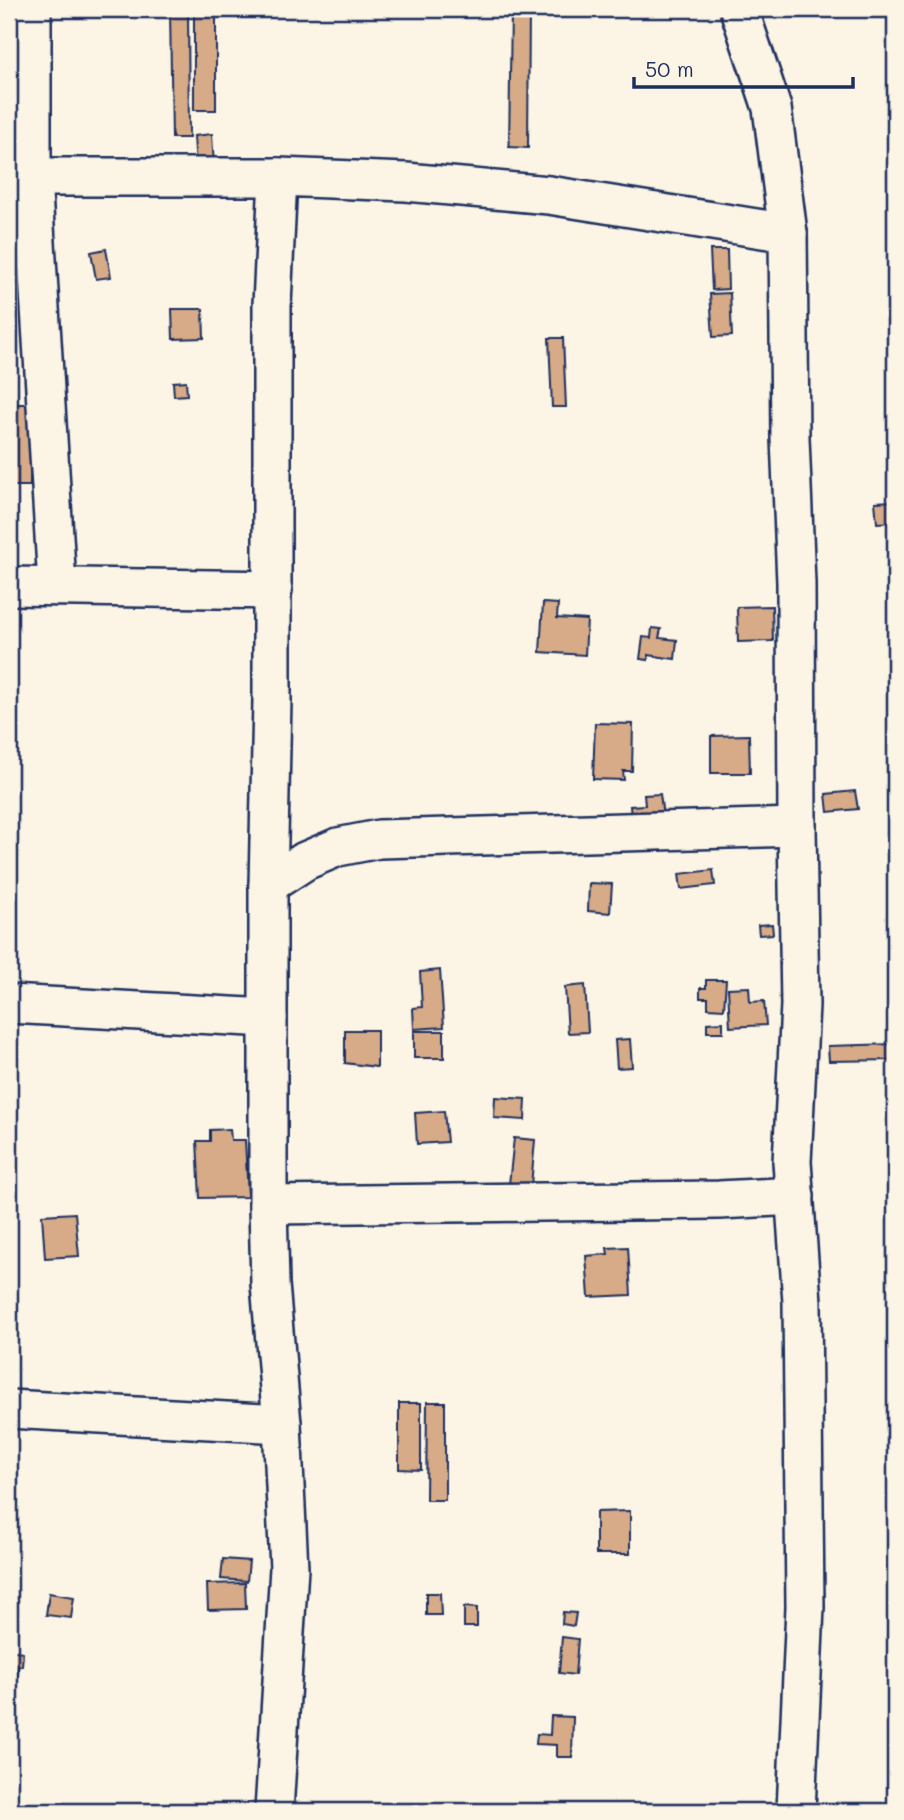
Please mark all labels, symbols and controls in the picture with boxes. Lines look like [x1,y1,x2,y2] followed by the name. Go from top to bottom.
[634,46,853,90] scale bar
[645,55,694,82] text: 50 m

